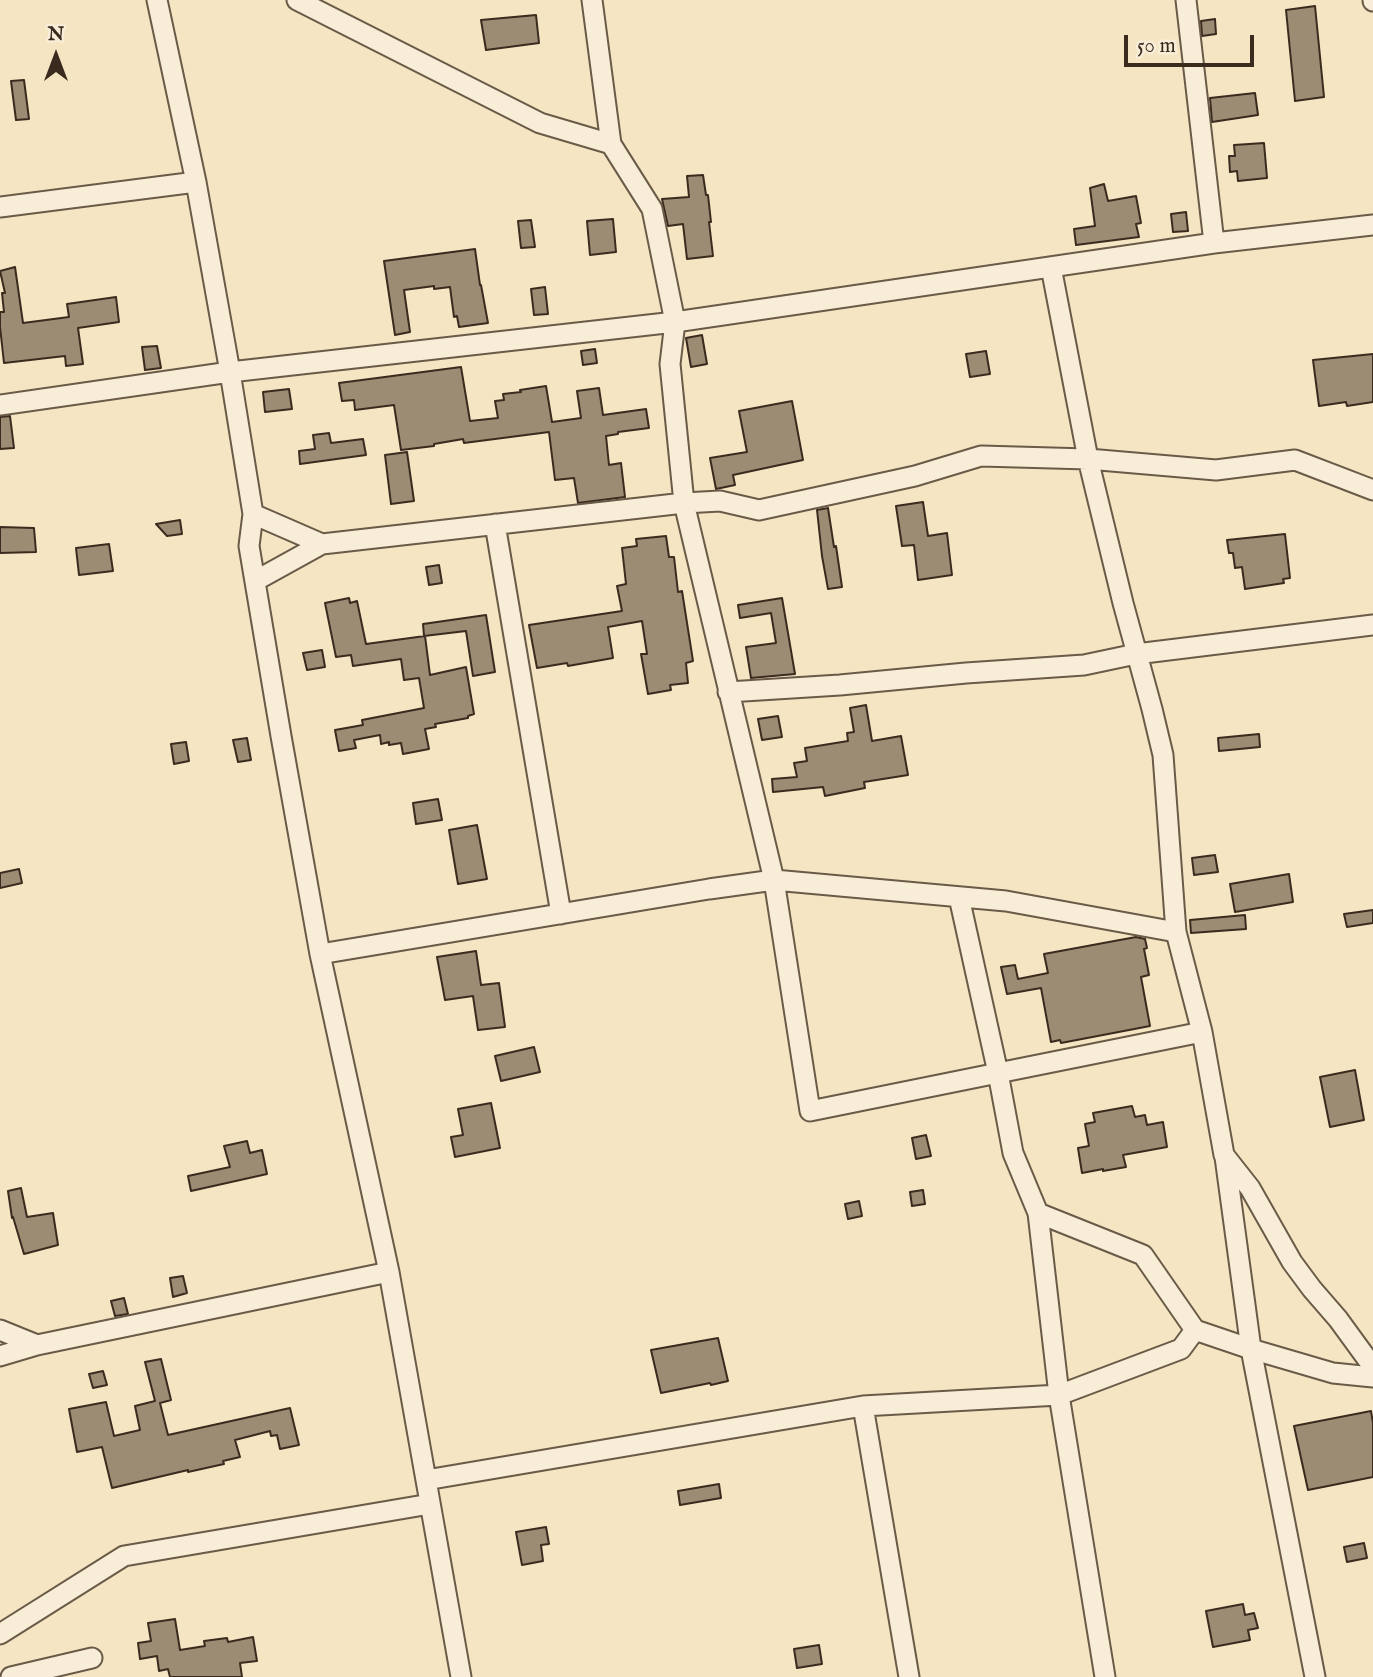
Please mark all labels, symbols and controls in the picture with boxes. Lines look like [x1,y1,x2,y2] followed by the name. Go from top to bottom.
[21,21,91,91] north arrow
[1128,21,1258,65] scale bar
[48,23,64,47] text: N
[1137,33,1176,60] text: 50 m

